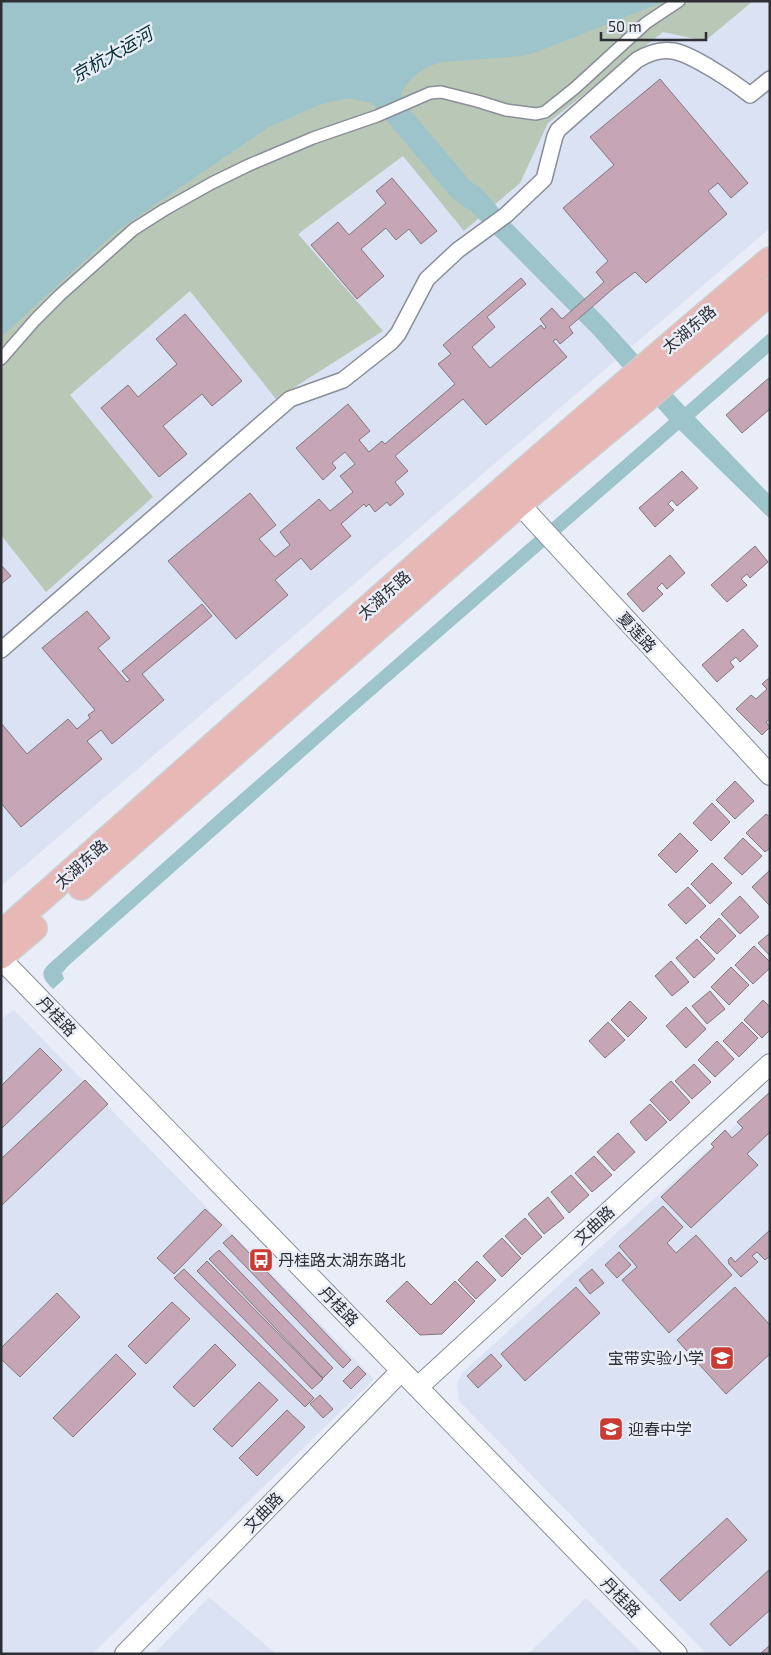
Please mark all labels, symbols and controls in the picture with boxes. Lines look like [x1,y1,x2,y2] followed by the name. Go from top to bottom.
[601,10,706,42] scale bar
[608,17,642,35] text: 50 m
[67,21,159,86] water label: 京杭大运河
[658,301,719,356] street label: 太湖东路
[354,566,414,623] street label: 太湖东路
[614,608,661,656] street label: 夏莲路
[51,835,111,892] street label: 太湖东路
[34,992,81,1040] street label: 丹桂路
[570,1201,618,1248] street label: 文曲路
[248,1247,274,1273] bus stop icon: 丹桂路太湖东路北
[278,1250,406,1269] place label: 丹桂路太湖东路北
[316,1282,363,1330] street label: 丹桂路
[709,1345,735,1371] school or university icon: 宝带实验小学
[608,1348,704,1367] place label: 宝带实验小学
[598,1416,624,1442] school or university icon: 迎春中学
[628,1419,692,1438] place label: 迎春中学
[239,1488,286,1536] street label: 文曲路
[598,1573,645,1621] street label: 丹桂路

